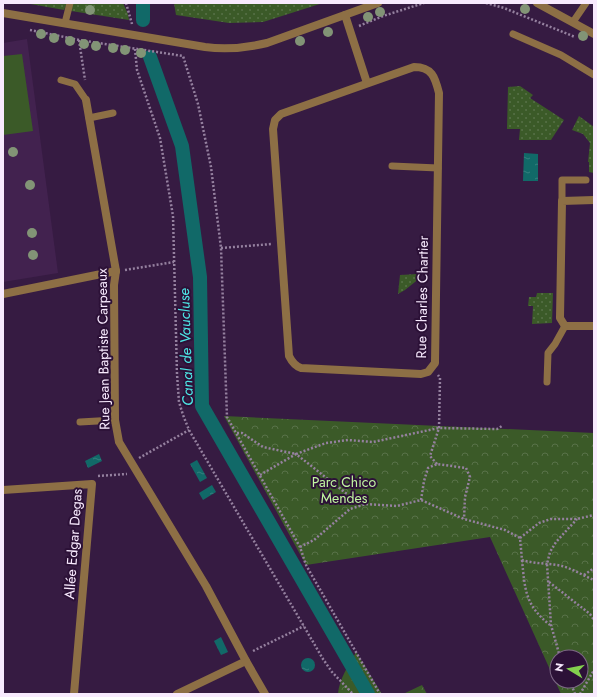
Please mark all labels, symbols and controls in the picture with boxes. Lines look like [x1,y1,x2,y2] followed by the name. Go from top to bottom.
[411,235,433,359] street label: Rue Charles Chartier
[92,268,114,430] street label: Rue Jean Baptiste Carpeaux
[173,287,199,406] water label: Canal de Vaucluse
[312,472,377,508] park label: Parc Chico Mendes
[59,488,87,600] street label: Allée Edgar Degas
[549,649,589,689] north arrow
[551,662,568,673] text: N

